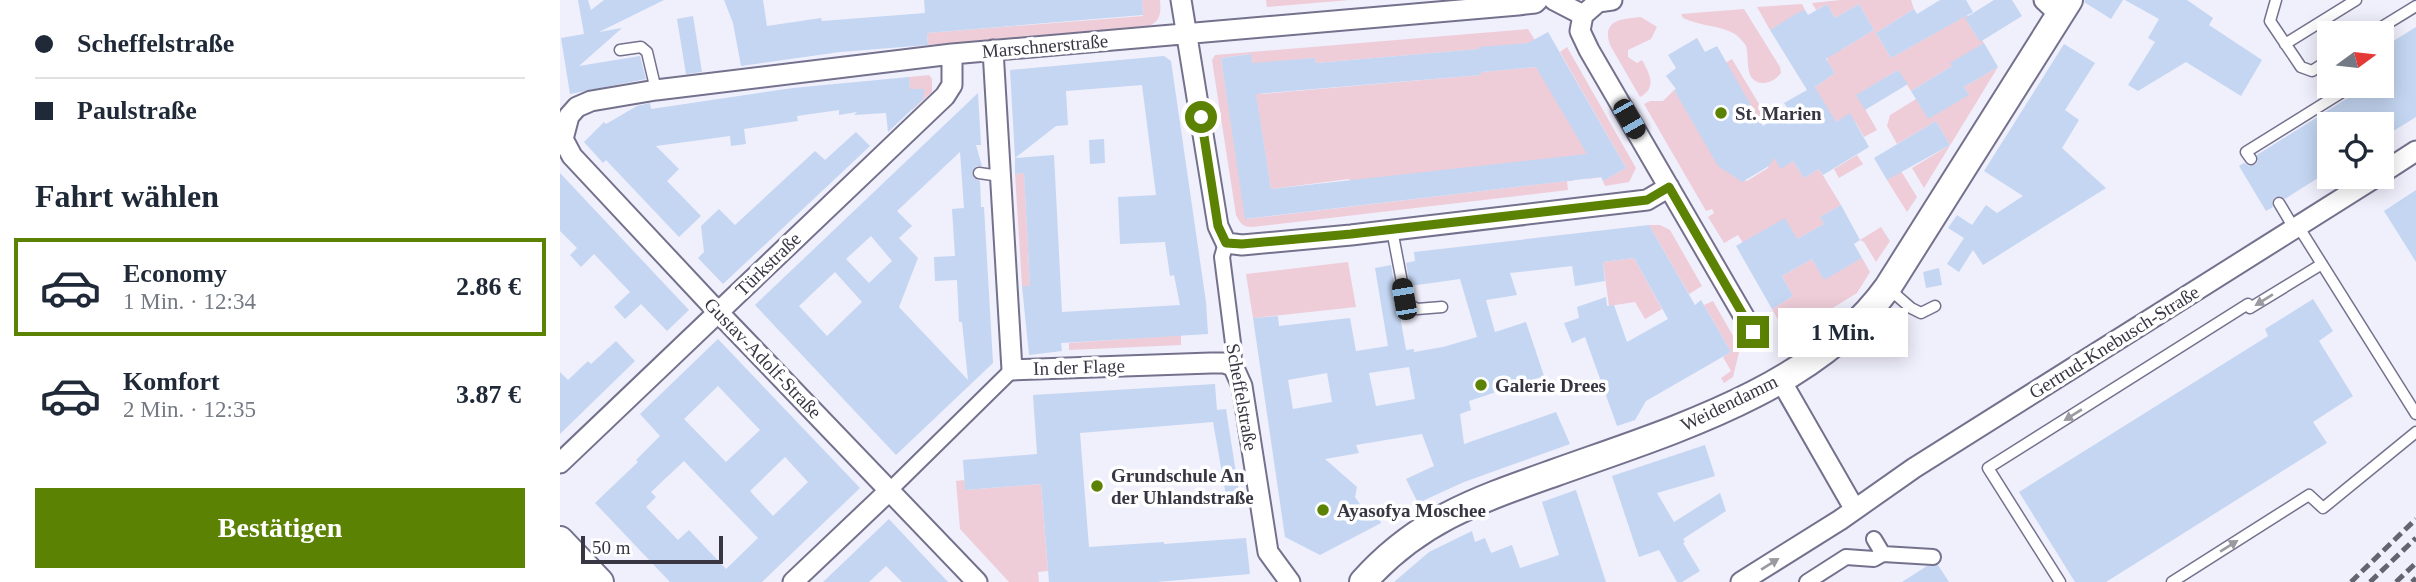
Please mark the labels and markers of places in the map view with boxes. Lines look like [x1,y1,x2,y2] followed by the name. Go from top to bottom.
[1735,103,1822,124] place label: St. Marien
[1713,105,1729,121] marker: St. Marien
[1495,375,1606,396] place label: Galerie Drees
[1473,377,1489,393] marker: Galerie Drees
[1111,465,1254,508] place label: Grundschule An der Uhlandstraße
[1089,478,1105,494] marker: Grundschule An der Uhlandstraße
[1337,500,1486,521] place label: Ayasofya Moschee
[1315,502,1331,518] marker: Ayasofya Moschee

